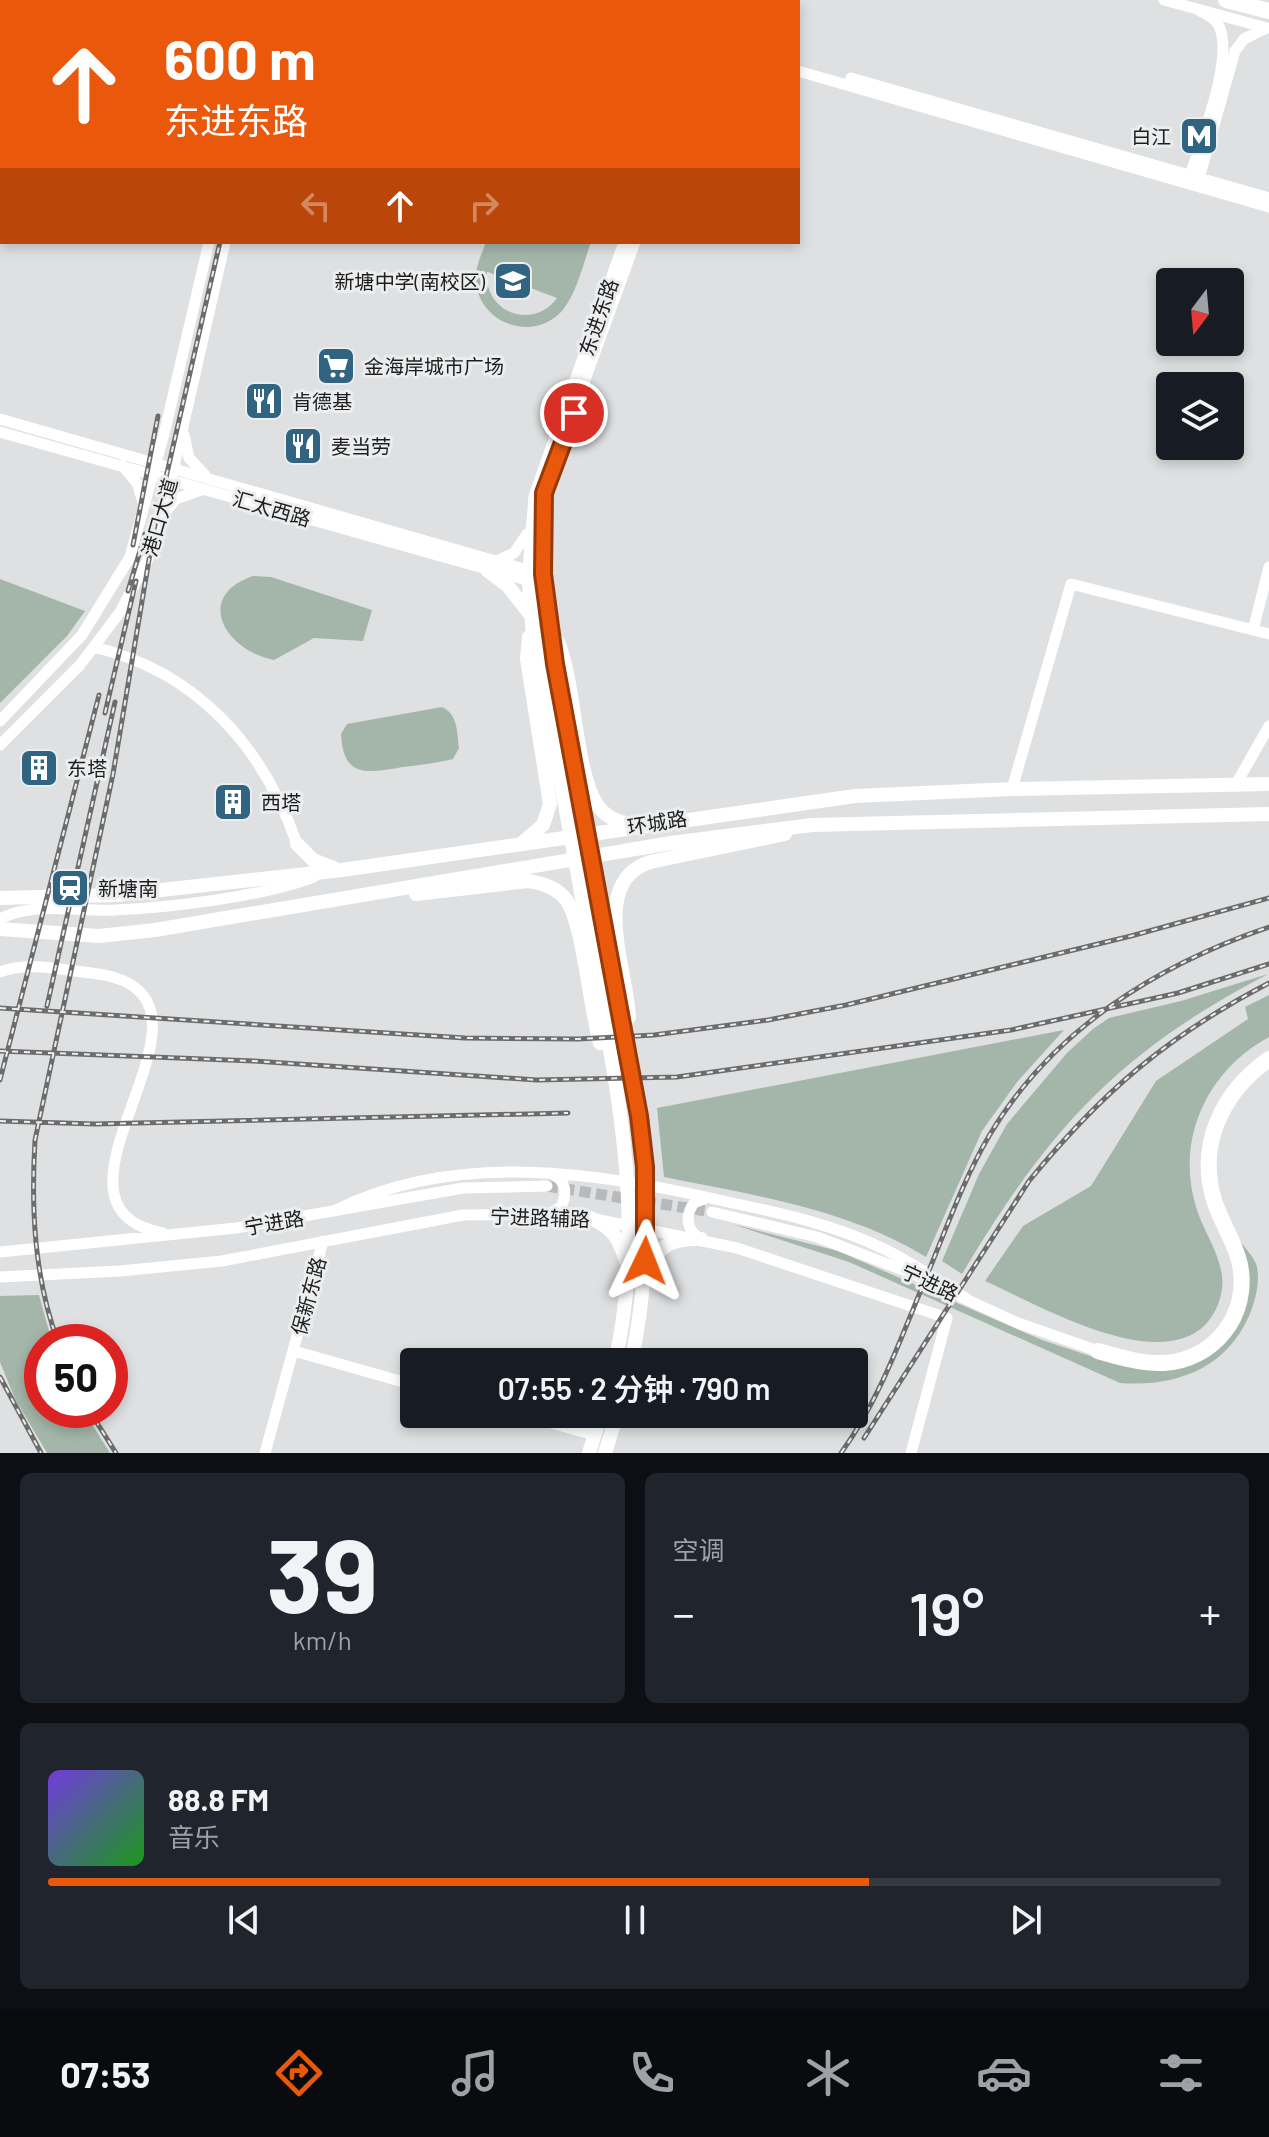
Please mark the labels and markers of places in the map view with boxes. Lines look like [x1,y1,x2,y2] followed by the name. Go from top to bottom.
[1178,115,1220,157] metro station icon: 白江
[1131,124,1171,148] place label: 白江
[492,260,534,302] school or university icon: 新塘中学(南校区)
[335,269,486,293] place label: 新塘中学(南校区)
[315,345,357,387] supermarket icon: 金海岸城市广场
[364,354,504,378] place label: 金海岸城市广场
[540,379,608,447] pin
[243,380,285,422] restaurant icon: 肯德基
[292,389,352,413] place label: 肯德基
[282,425,324,467] restaurant icon: 麦当劳
[331,434,391,458] place label: 麦当劳
[18,747,60,789] building icon: 东塔
[67,756,107,780] place label: 东塔
[212,781,254,823] building icon: 西塔
[261,790,301,814] place label: 西塔
[49,867,91,909] station icon: 新塘南
[98,876,158,900] place label: 新塘南

